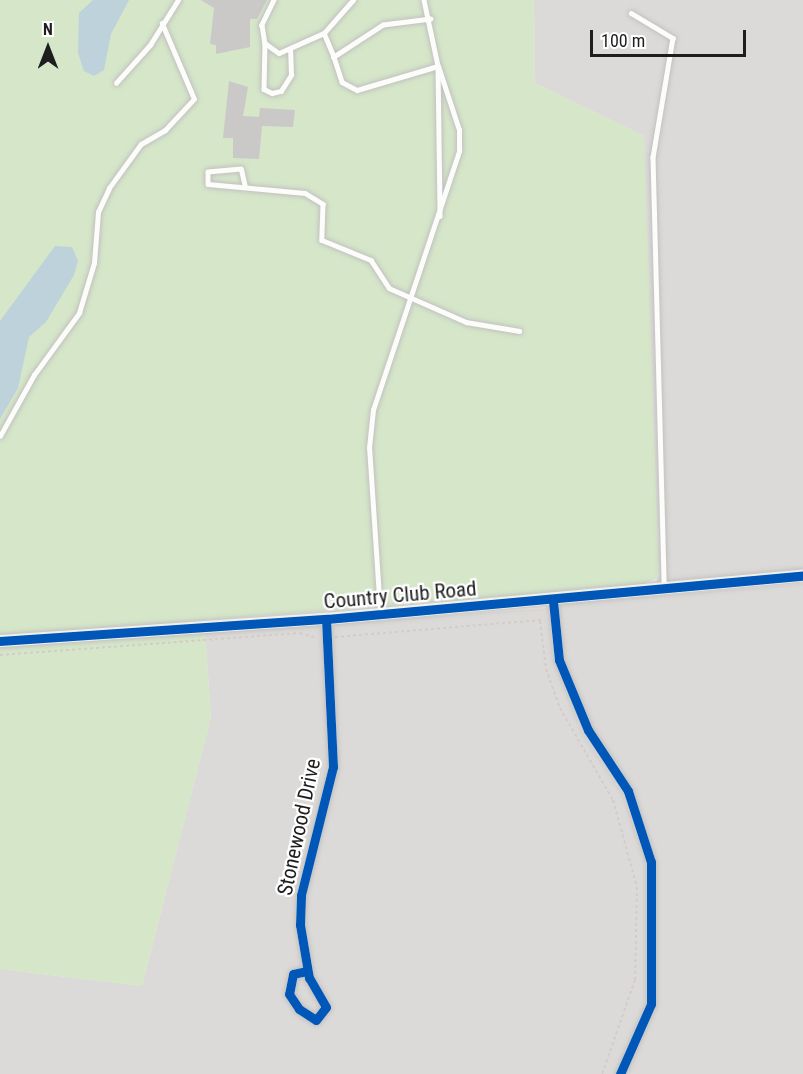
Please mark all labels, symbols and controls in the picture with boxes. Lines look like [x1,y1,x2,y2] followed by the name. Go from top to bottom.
[18,18,78,78] north arrow
[593,18,749,56] scale bar
[43,20,53,39] text: N
[601,30,645,51] text: 100 m
[323,576,477,614] street label: Country Club Road
[272,756,326,898] street label: Stonewood Drive

